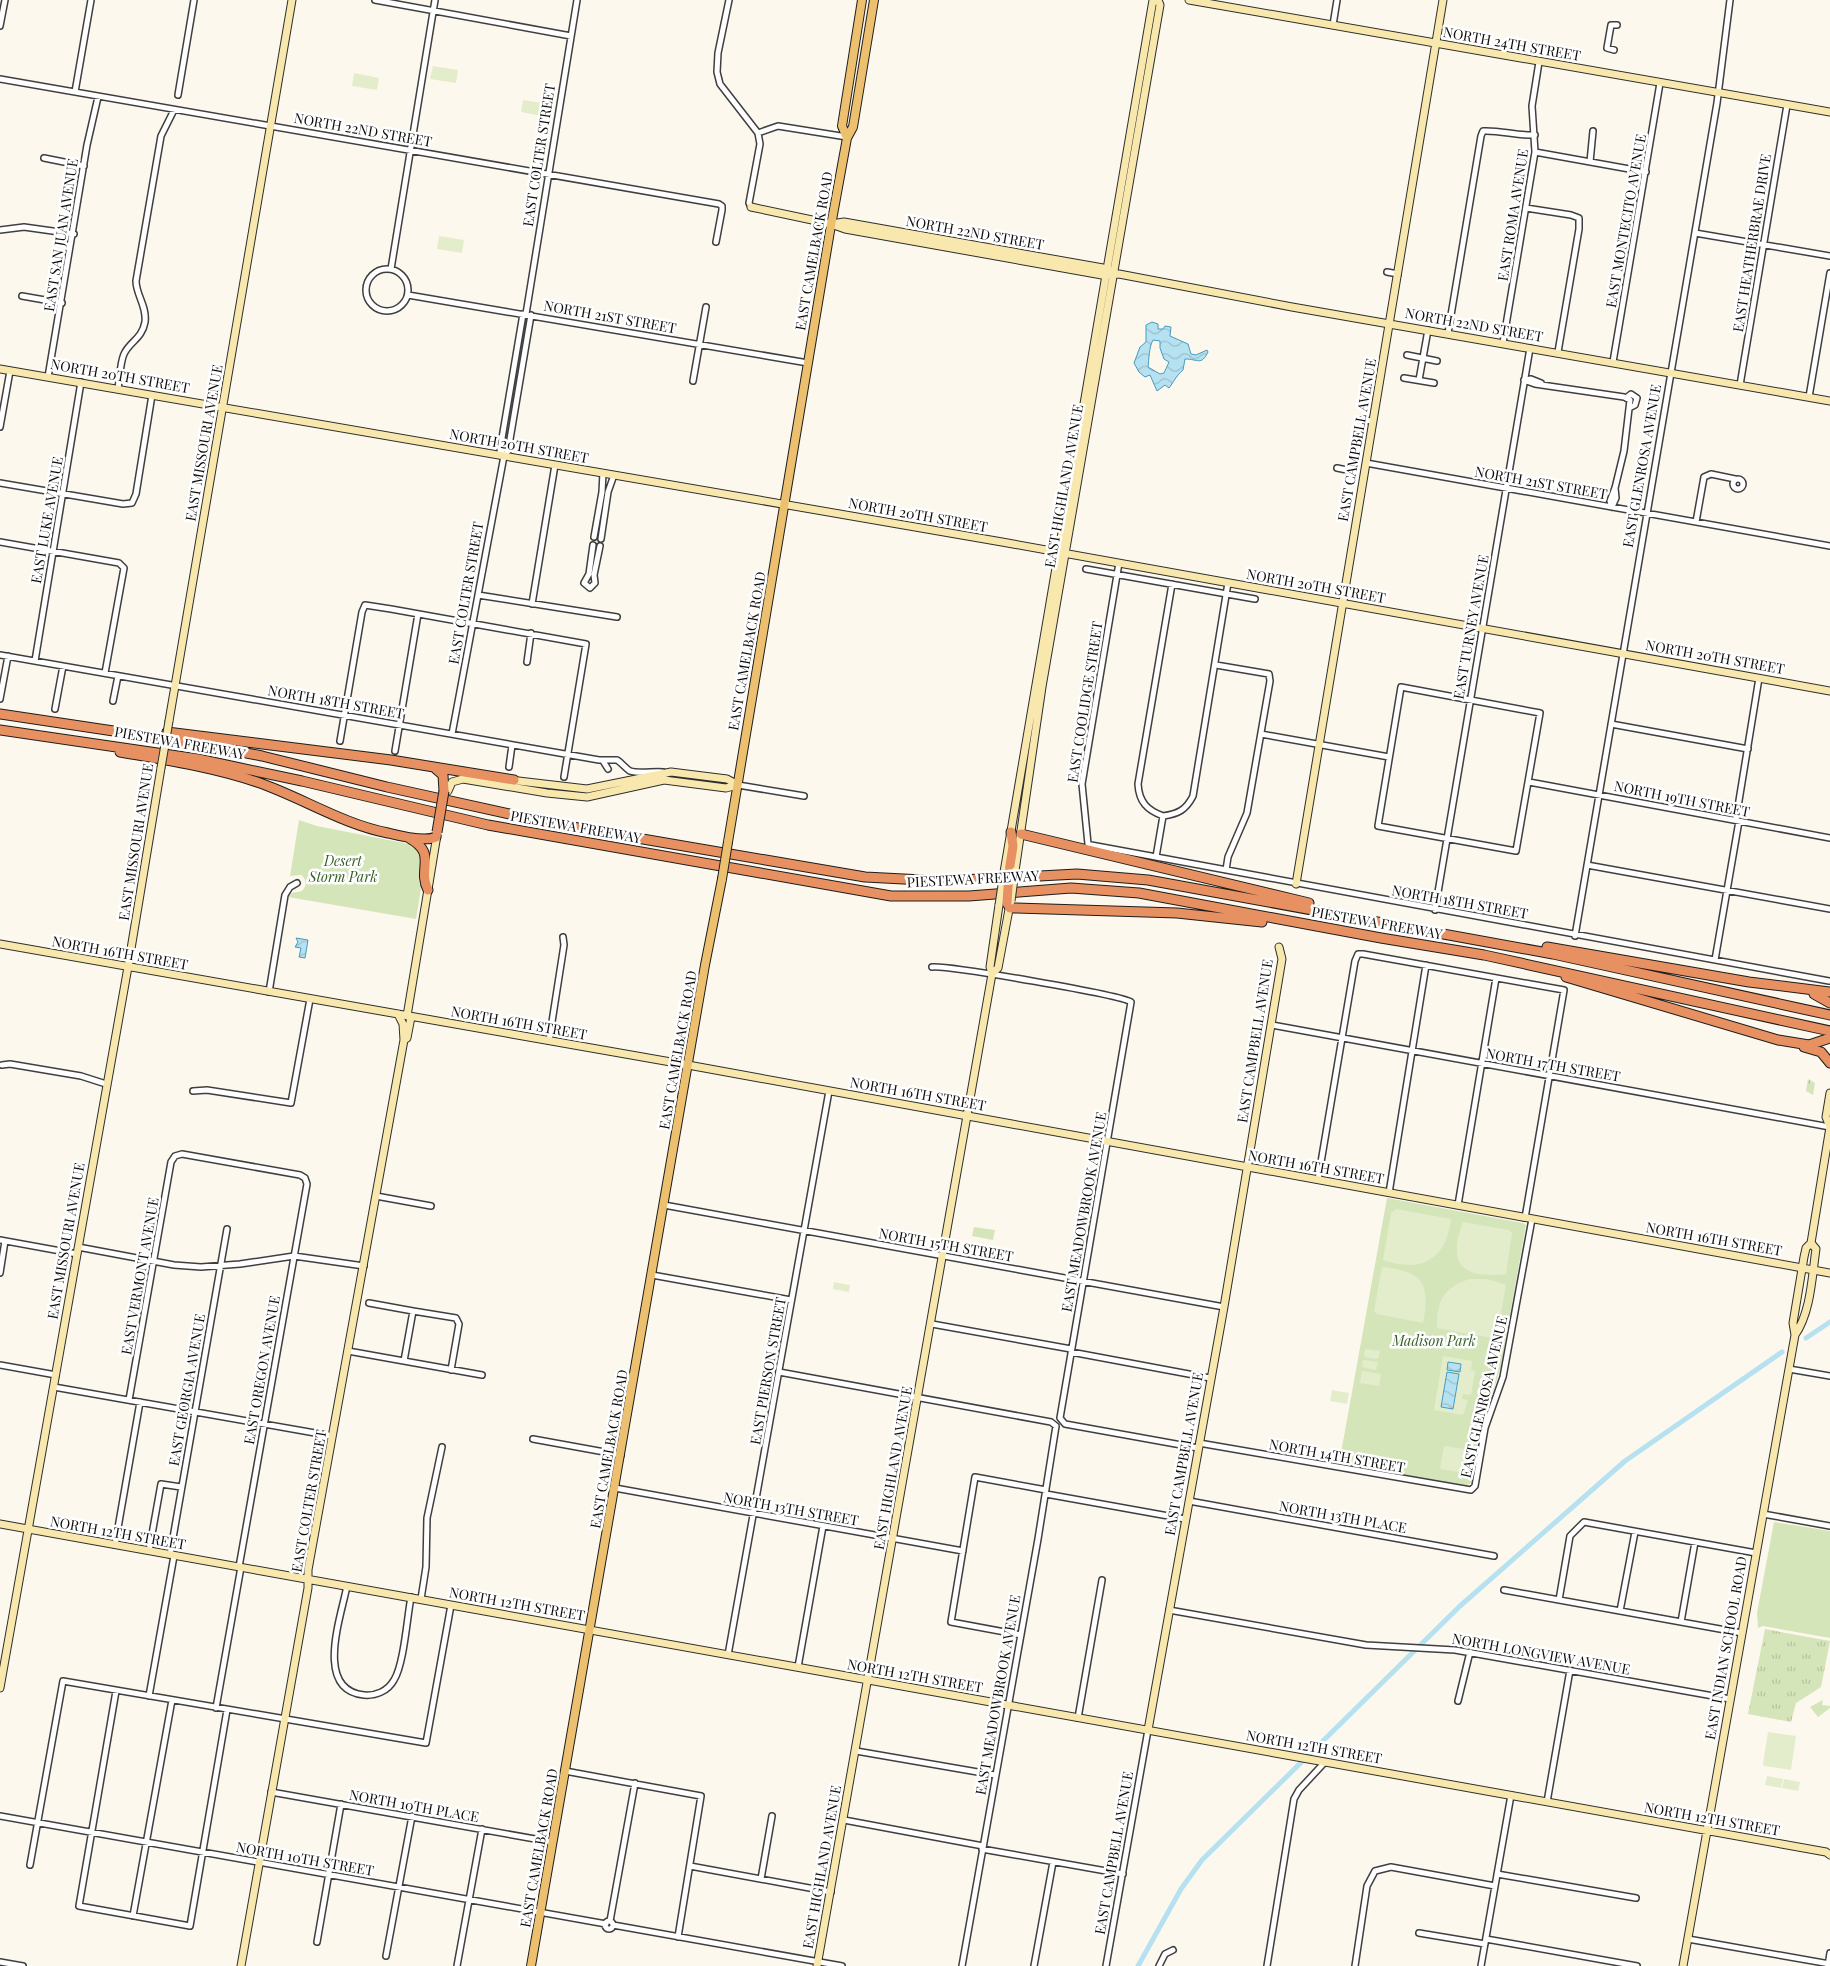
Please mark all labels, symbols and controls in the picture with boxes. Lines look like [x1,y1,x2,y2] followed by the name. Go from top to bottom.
[1442,22,1583,65] street label: NORTH 24TH STREET
[518,82,559,228] street label: EAST COLTER STREET
[293,108,434,151] street label: NORTH 22ND STREET
[1601,133,1650,309] street label: EAST MONTECITO AVENUE
[1493,147,1532,282] street label: EAST ROMA AVENUE
[1728,152,1775,333] street label: EAST HEATHERBRAE DRIVE
[39,157,82,313] street label: EAST SAN JUAN AVENUE
[790,170,837,332] street label: EAST CAMELBACK ROAD
[905,211,1046,254] street label: NORTH 22ND STREET
[542,296,678,338] street label: NORTH 21ST STREET
[1404,303,1545,346] street label: NORTH 22ND STREET
[49,354,191,397] street label: NORTH 20TH STREET
[1333,357,1380,523] street label: EAST CAMPBELL AVENUE
[180,363,227,523] street label: EAST MISSOURI AVENUE
[1618,383,1665,549] street label: EAST GLENROSA AVENUE
[1040,403,1087,569] street label: EAST HIGHLAND AVENUE
[448,424,590,467] street label: NORTH 20TH STREET
[26,455,67,585] street label: EAST LUKE AVENUE
[1473,462,1609,504] street label: NORTH 21ST STREET
[847,493,989,536] street label: NORTH 20TH STREET
[444,520,487,666] street label: EAST COLTER STREET
[1448,553,1493,701] street label: EAST TURNEY AVENUE
[1245,564,1387,607] street label: NORTH 20TH STREET
[723,570,770,732] street label: EAST CAMELBACK ROAD
[1062,620,1107,784] street label: EAST COOLIDGE STREET
[1644,635,1786,678] street label: NORTH 20TH STREET
[266,680,406,723] street label: NORTH 18TH STREET
[113,722,248,764] street label: PIESTEWA FREEWAY
[114,762,157,922] street label: EAST MISSOURI AVENUE
[1613,776,1752,821] street label: NORTH 19TH STREET
[509,806,644,848] street label: PIESTEWA FREEWAY
[308,851,377,886] park label: Desert Storm Park
[906,866,1040,891] street label: PIESTEWA FREEWAY
[1390,880,1530,923] street label: NORTH 18TH STREET
[1310,902,1445,944] street label: PIESTEWA FREEWAY
[50,931,190,974] street label: NORTH 16TH STREET
[1232,958,1277,1124] street label: EAST CAMPBELL AVENUE
[654,969,701,1131] street label: EAST CAMELBACK ROAD
[449,1001,589,1044] street label: NORTH 16TH STREET
[1484,1043,1622,1086] street label: NORTH 17TH STREET
[848,1072,988,1115] street label: NORTH 16TH STREET
[1057,1110,1110,1314] street label: EAST MEADOWBROOK AVENUE
[1246,1145,1386,1188] street label: NORTH 16TH STREET
[42,1161,89,1321] street label: EAST MISSOURI AVENUE
[116,1196,163,1356] street label: EAST VERMONT AVENUE
[1644,1217,1784,1260] street label: NORTH 16TH STREET
[877,1223,1015,1266] street label: NORTH 15TH STREET
[239,1294,284,1446] street label: EAST OREGON AVENUE
[745,1295,790,1446] street label: EAST PIERSON STREET
[164,1312,209,1468] street label: EAST GEORGIA AVENUE
[1456,1314,1511,1480] street label: EAST GLENROSA AVENUE
[1391,1331,1476,1350] park label: Madison Park
[585,1368,632,1530] street label: EAST CAMELBACK ROAD
[1160,1371,1207,1537] street label: EAST CAMPBELL AVENUE
[869,1385,916,1551] street label: EAST HIGHLAND AVENUE
[287,1428,330,1574] street label: EAST COLTER STREET
[1268,1434,1407,1477] street label: NORTH 14TH STREET
[722,1487,860,1530] street label: NORTH 13TH STREET
[1278,1496,1408,1537] street label: NORTH 13TH PLACE
[49,1511,188,1554] street label: NORTH 12TH STREET
[1700,1555,1751,1741] street label: EAST INDIAN SCHOOL ROAD
[448,1582,587,1625] street label: NORTH 12TH STREET
[971,1593,1024,1797] street label: EAST MEADOWBROOK AVENUE
[1450,1628,1632,1679] street label: NORTH LONGVIEW AVENUE
[846,1654,985,1697] street label: NORTH 12TH STREET
[1245,1725,1384,1768] street label: NORTH 12TH STREET
[515,1767,562,1929] street label: EAST CAMELBACK ROAD
[1090,1770,1137,1936] street label: EAST CAMPBELL AVENUE
[798,1784,845,1950] street label: EAST HIGHLAND AVENUE
[348,1785,480,1826] street label: NORTH 10TH PLACE
[1643,1797,1782,1840] street label: NORTH 12TH STREET
[235,1837,376,1880] street label: NORTH 10TH STREET

